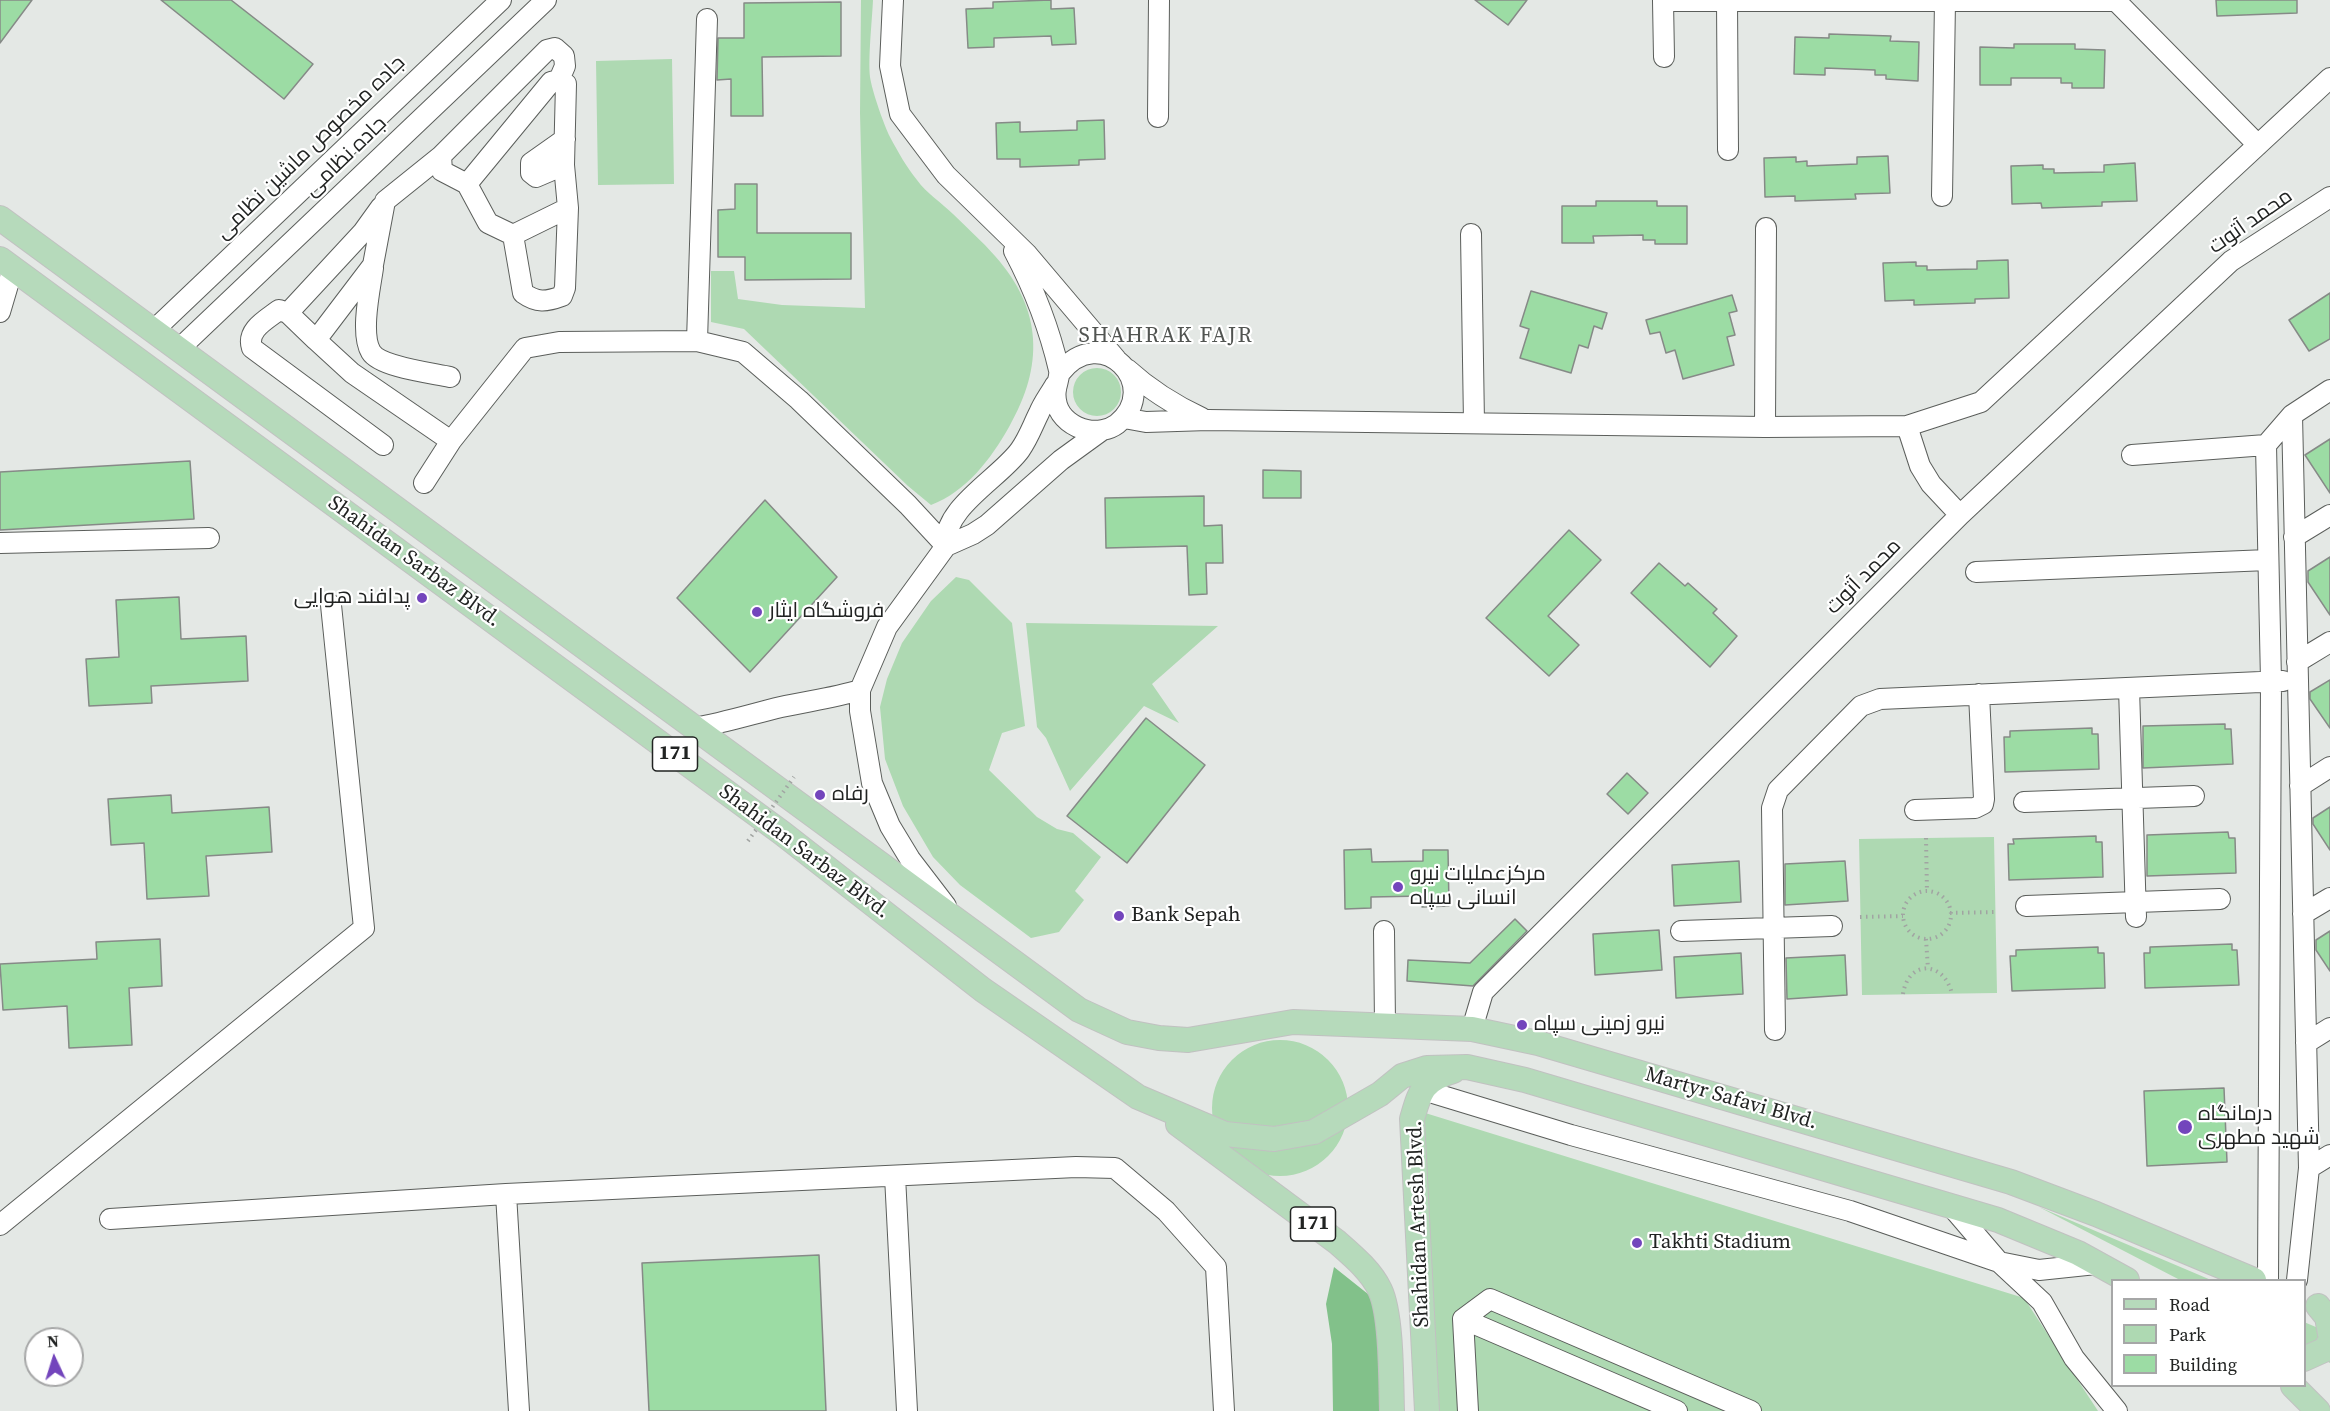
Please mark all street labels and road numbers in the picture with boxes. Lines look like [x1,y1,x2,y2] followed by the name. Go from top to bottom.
[211,51,411,245] street label: جاده مخصوص ماشین نظامی
[300,112,392,202] street label: جاده نظامی
[2204,184,2298,260] street label: محمد آتوت
[323,491,505,633] street label: Shahidan Sarbaz Blvd.
[1821,534,1907,620] street label: محمد آتوت
[652,737,698,771] road number: 171
[714,780,894,924] street label: Shahidan Sarbaz Blvd.
[1642,1062,1820,1136] street label: Martyr Safavi Blvd.
[1403,1120,1435,1328] street label: Shahidan Artesh Blvd.
[1290,1207,1336,1241] road number: 171

